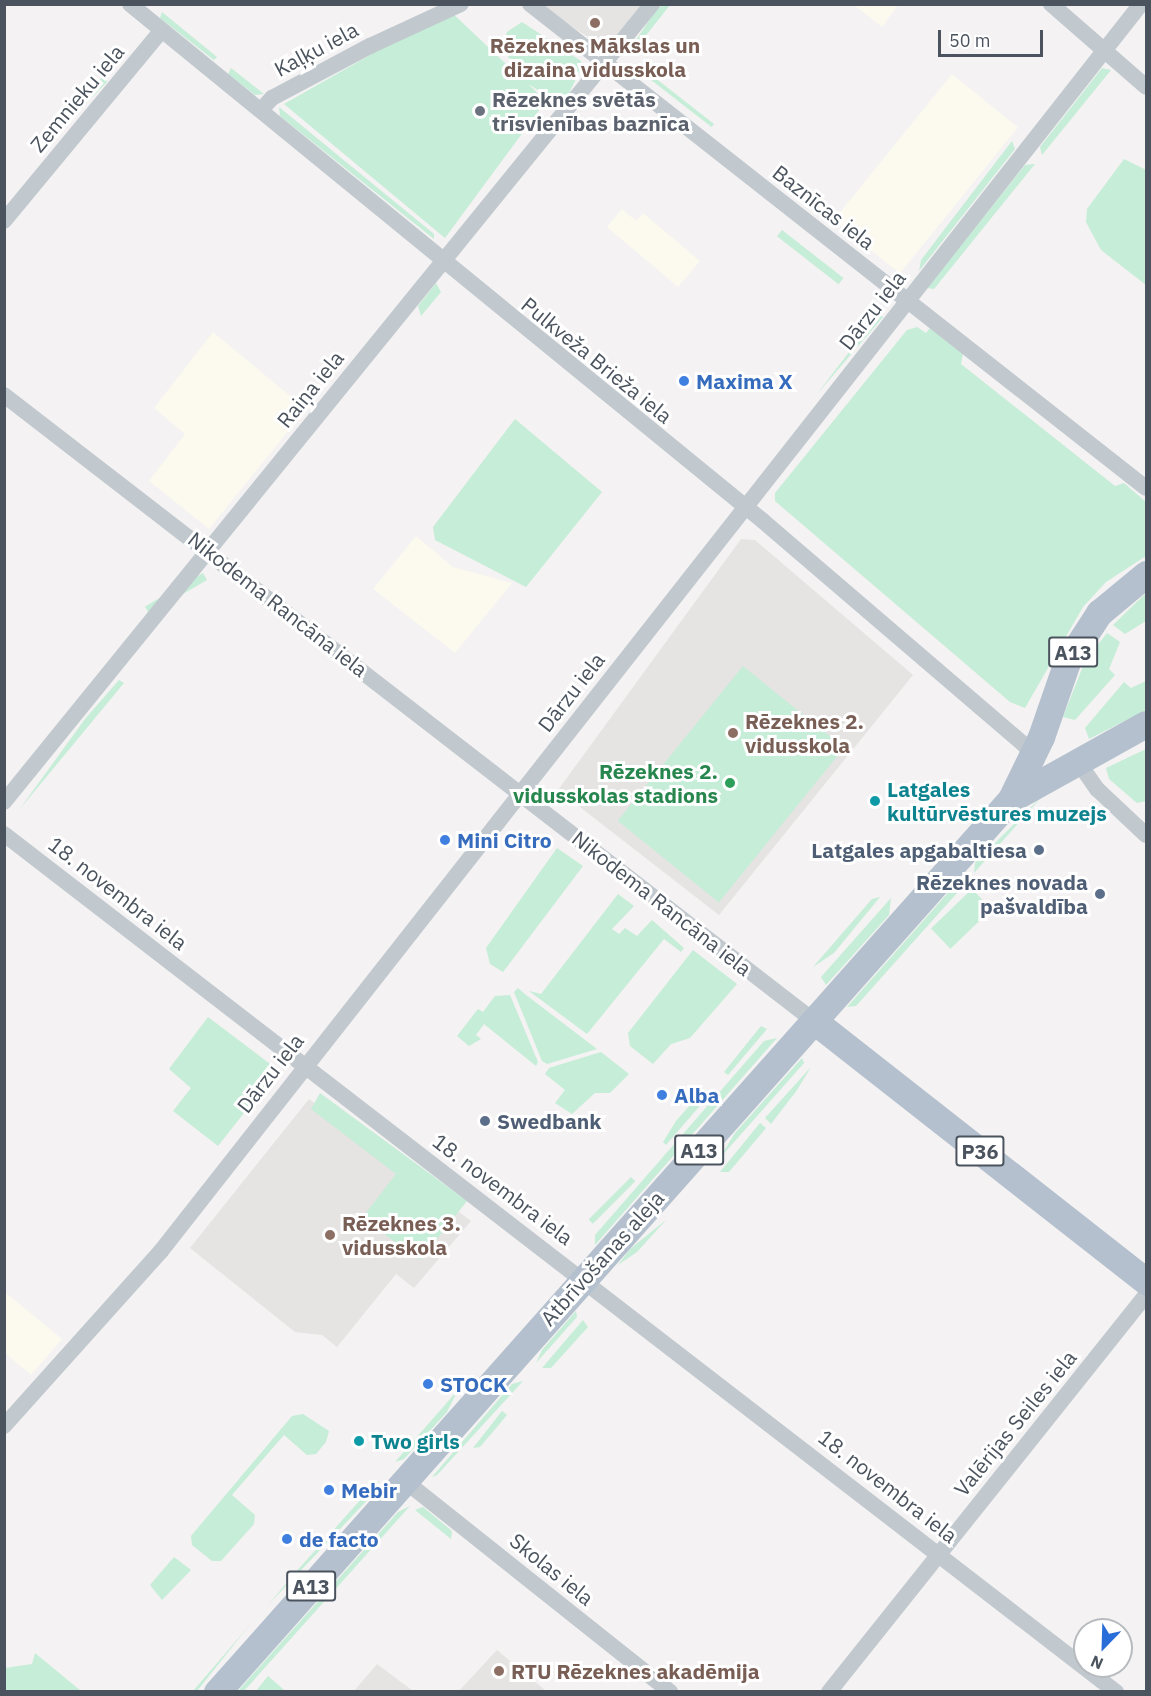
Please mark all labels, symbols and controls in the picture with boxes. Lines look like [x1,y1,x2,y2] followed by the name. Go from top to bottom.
[270,16,362,82] street label: Kaļķu iela
[588,16,602,30] marker: Rēzeknes Mākslas un dizaina vidusskola
[941,18,1046,56] scale bar
[949,29,991,52] text: 50 m
[490,32,700,82] place label: Rēzeknes Mākslas un dizaina vidusskola
[25,39,129,157] street label: Zemnieku iela
[492,86,690,136] place label: Rēzeknes svētās trīsvienības baznīca
[473,104,487,118] marker: Rēzeknes svētās trīsvienības baznīca
[768,159,880,255] street label: Baznīcas iela
[833,265,911,355] street label: Dārzu iela
[517,292,677,428] street label: Pulkveža Brieža iela
[271,346,349,432] street label: Raiņa iela
[696,368,793,394] place label: Maxima X
[677,374,691,388] marker: Maxima X
[183,526,373,682] street label: Nikodema Rancāna iela
[1048,635,1098,669] road number: A13
[532,647,610,737] street label: Dārzu iela
[745,708,864,758] place label: Rēzeknes 2. vidusskola
[726,726,740,740] marker: Rēzeknes 2. vidusskola
[513,758,718,808] place label: Rēzeknes 2. vidusskolas stadions
[723,776,737,790] marker: Rēzeknes 2. vidusskolas stadions
[887,776,1107,826] place label: Latgales kultūrvēstures muzejs
[868,794,882,808] marker: Latgales kultūrvēstures muzejs
[567,825,757,981] street label: Nikodema Rancāna iela
[457,827,552,853] place label: Mini Citro
[44,831,192,955] street label: 18. novembra iela
[438,833,452,847] marker: Mini Citro
[811,837,1027,863] place label: Latgales apgabaltiesa
[1032,843,1046,857] marker: Latgales apgabaltiesa
[916,869,1088,919] place label: Rēzeknes novada pašvaldība
[1093,887,1107,901] marker: Rēzeknes novada pašvaldība
[231,1028,309,1118] street label: Dārzu iela
[674,1082,719,1108] place label: Alba
[655,1088,669,1102] marker: Alba
[497,1108,601,1134] place label: Swedbank
[478,1114,492,1128] marker: Swedbank
[428,1128,578,1250] street label: 18. novembra iela
[674,1133,724,1167] road number: A13
[954,1134,1006,1168] road number: P36
[535,1185,669,1331] street label: Atbrīvošanas aleja
[342,1210,461,1260] place label: Rēzeknes 3. vidusskola
[323,1228,337,1242] marker: Rēzeknes 3. vidusskola
[948,1345,1082,1501] street label: Valērijas Seiles iela
[440,1371,508,1397] place label: STOCK
[421,1377,435,1391] marker: STOCK
[814,1424,962,1548] street label: 18. novembra iela
[371,1428,460,1454] place label: Two girls
[352,1434,366,1448] marker: Two girls
[341,1477,397,1503] place label: Mebir
[322,1483,336,1497] marker: Mebir
[299,1526,379,1552] place label: de facto
[505,1528,599,1610] street label: Skolas iela
[280,1532,294,1546] marker: de facto
[286,1569,336,1603] road number: A13
[1073,1618,1133,1678] north arrow
[1088,1651,1106,1674] text: N
[511,1658,760,1684] place label: RTU Rēzeknes akadēmija
[492,1664,506,1678] marker: RTU Rēzeknes akadēmija

